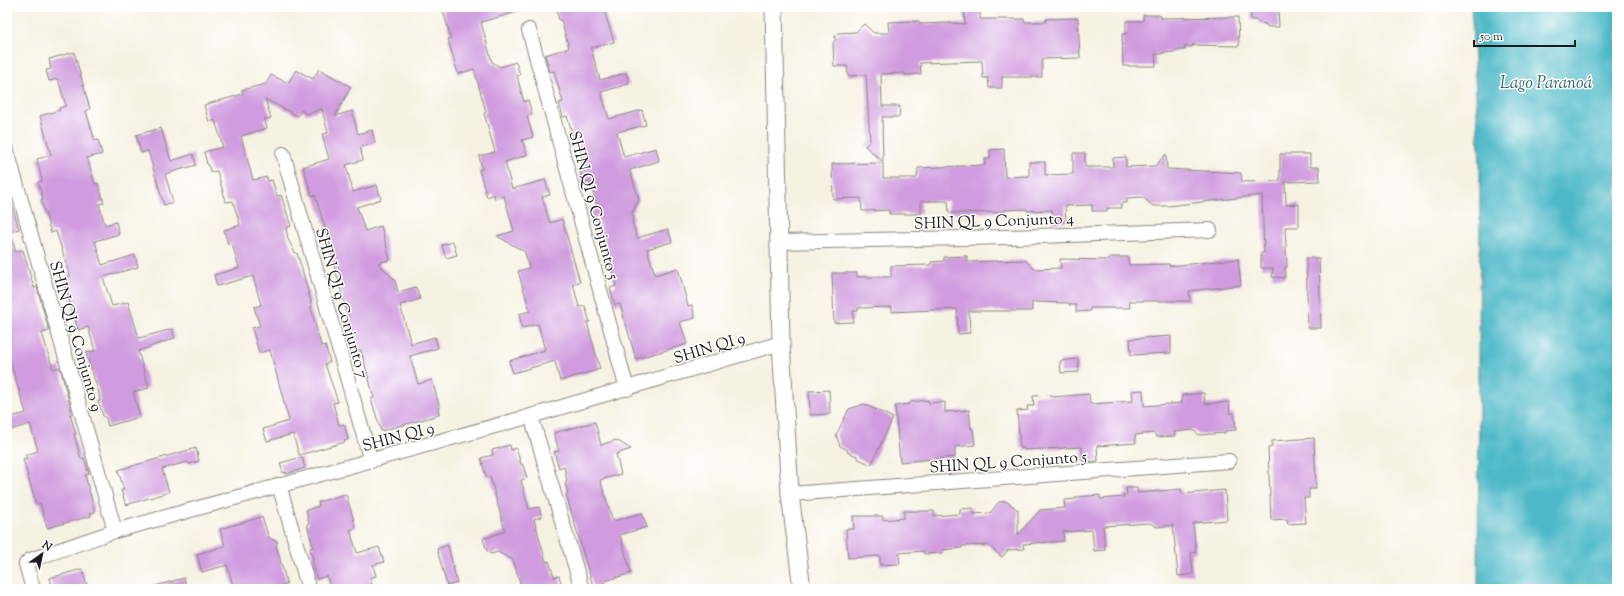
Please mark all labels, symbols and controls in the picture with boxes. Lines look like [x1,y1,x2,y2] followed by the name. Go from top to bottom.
[1474,22,1575,48] scale bar
[1479,28,1503,46] text: 50 m
[1500,72,1593,96] water label: Lago Paranoá
[562,129,624,283] street label: SHIN QI 9 Conjunto 5
[914,208,1075,237] street label: SHIN QL 9 Conjunto 4
[308,226,373,382] street label: SHIN QI 9 Conjunto 7
[42,259,107,415] street label: SHIN QI 9 Conjunto 9
[671,328,748,371] street label: SHIN QI 9
[360,418,437,459] street label: SHIN QI 9
[929,446,1088,480] street label: SHIN QL 9 Conjunto 5
[22,534,62,574] north arrow
[38,537,55,556] text: N

